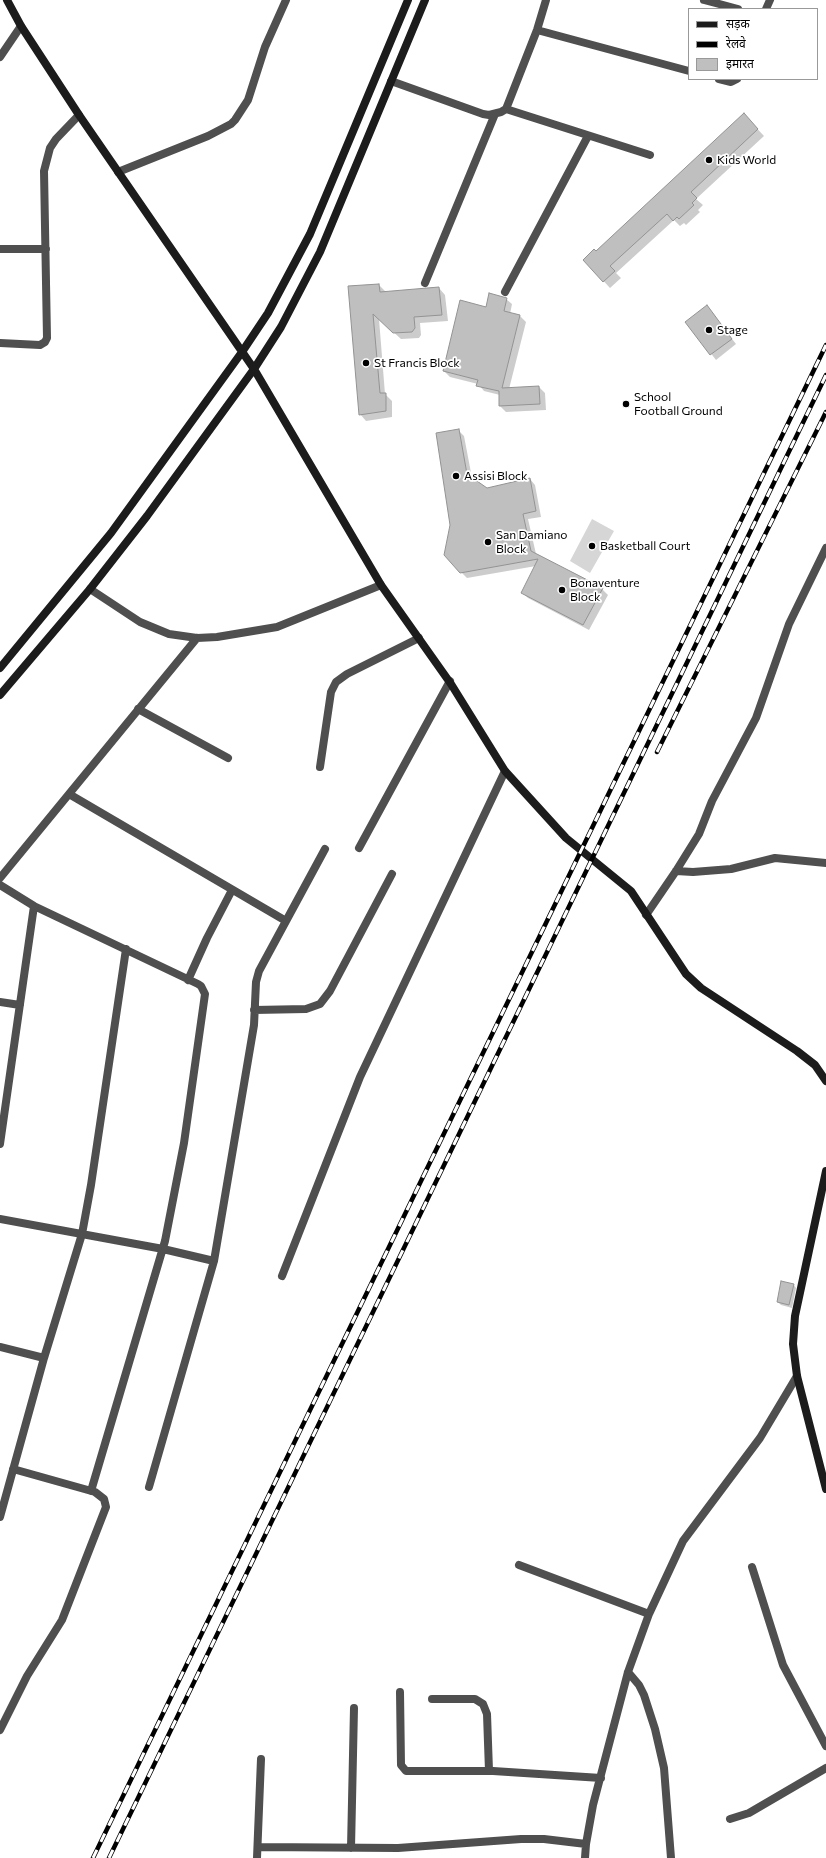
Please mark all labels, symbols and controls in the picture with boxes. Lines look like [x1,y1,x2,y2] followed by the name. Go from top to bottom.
[688,8,818,80] legend
[726,16,750,30] text: सड़क
[726,36,746,50] text: रेलवे
[726,56,754,70] text: इमारत
[717,153,776,167] place label: Kids World
[704,155,714,165] marker: Kids World
[717,323,748,337] place label: Stage
[704,325,714,335] marker: Stage
[374,356,460,370] place label: St Francis Block
[361,358,371,368] marker: St Francis Block
[634,390,723,418] place label: School Football Ground
[621,399,631,409] marker: School Football Ground
[464,469,528,483] place label: Assisi Block
[451,471,461,481] marker: Assisi Block
[496,528,567,556] place label: San Damiano Block
[483,537,493,547] marker: San Damiano Block
[600,539,690,553] place label: Basketball Court
[587,541,597,551] marker: Basketball Court
[570,576,640,604] place label: Bonaventure Block
[557,585,567,595] marker: Bonaventure Block

